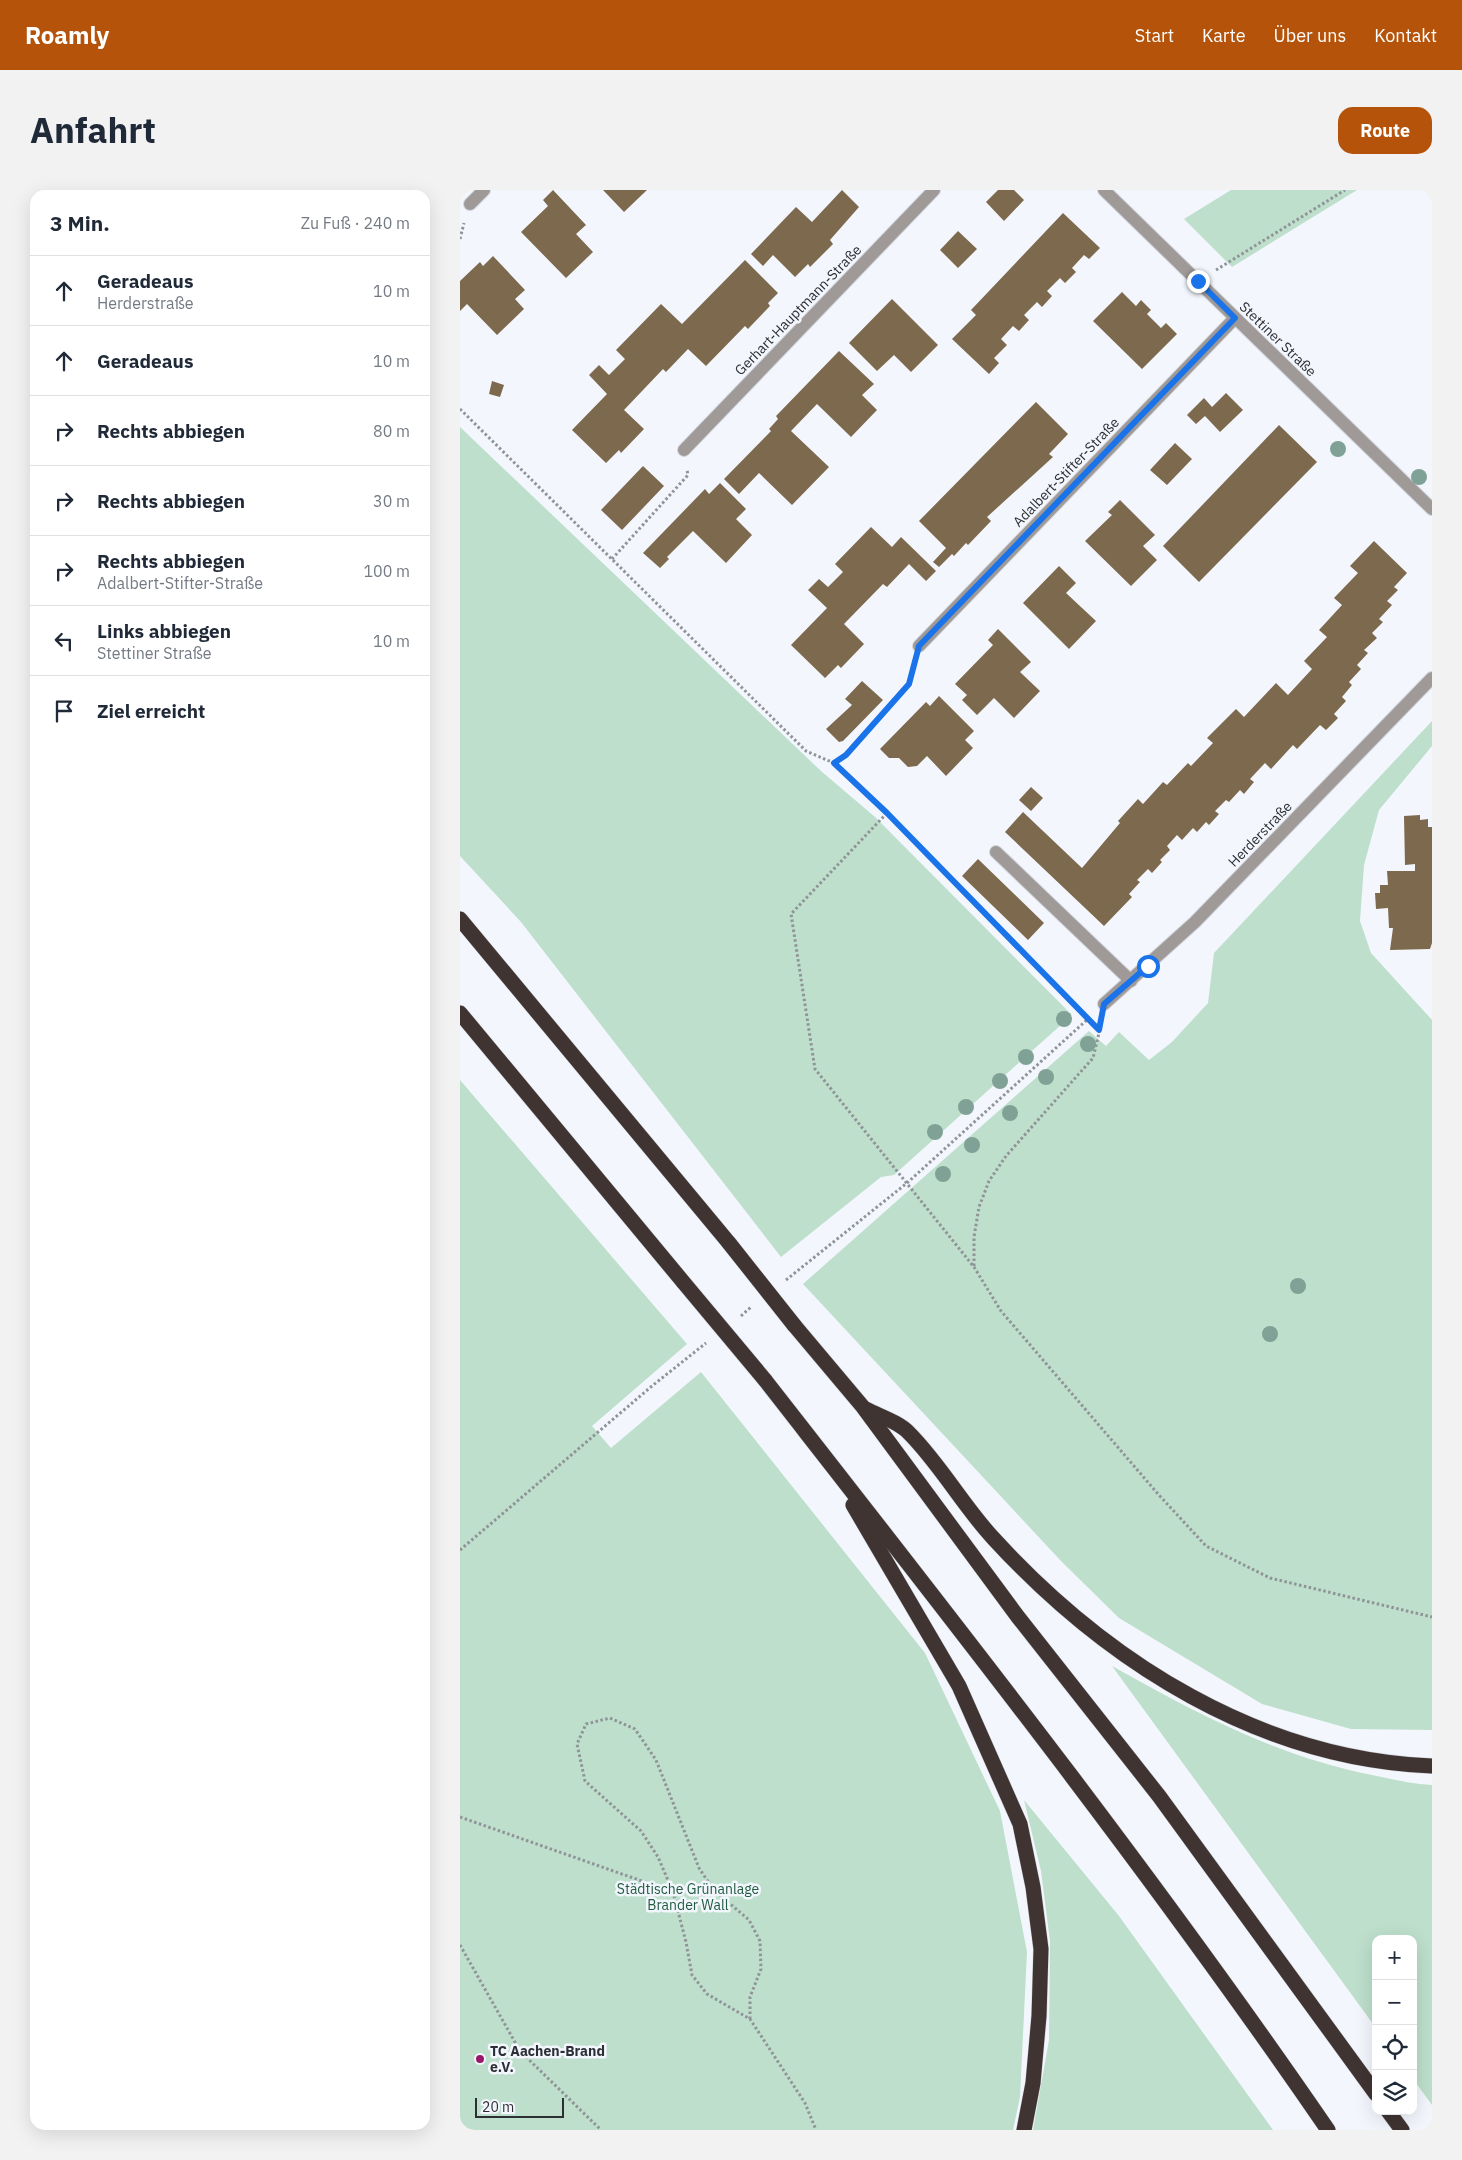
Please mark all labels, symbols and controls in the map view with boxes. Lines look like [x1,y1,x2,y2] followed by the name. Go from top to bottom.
[25,19,109,51] text: Roamly
[1135,24,1174,47] text: Start
[1202,24,1246,47] text: Karte
[1274,24,1346,47] text: Über uns
[1374,24,1437,47] text: Kontakt
[30,107,156,153] text: Anfahrt
[1338,107,1432,154] button: Route
[50,209,110,237] text: 3 Min.
[301,213,410,233] text: Zu Fuß · 240 m
[731,241,865,379] street label: Gerhart-Hauptmann-Straße
[97,269,194,293] text: Geradeaus
[1187,270,1210,293] route end
[50,277,78,305] icon: ahead
[373,281,410,301] text: 10 m
[97,293,193,313] text: Herderstraße
[1236,298,1321,380] street label: Stettiner Straße
[50,347,78,375] icon: ahead
[97,349,194,373] text: Geradeaus
[373,351,410,371] text: 10 m
[1009,413,1123,531] street label: Adalbert-Stifter-Straße
[50,417,78,445] icon: right
[97,419,245,443] text: Rechts abbiegen
[373,421,410,441] text: 80 m
[50,487,78,515] icon: right
[97,489,245,513] text: Rechts abbiegen
[373,491,410,511] text: 30 m
[97,549,245,573] text: Rechts abbiegen
[50,557,78,585] icon: right
[363,561,410,581] text: 100 m
[97,573,263,593] text: Adalbert-Stifter-Straße
[97,619,231,643] text: Links abbiegen
[50,627,78,655] icon: left
[373,631,410,651] text: 10 m
[97,643,212,663] text: Stettiner Straße
[50,697,78,725] icon: arrive
[97,699,205,723] text: Ziel erreicht
[1224,797,1296,871] street label: Herderstraße
[1137,955,1160,978] route start
[617,1880,759,1914] park label: Städtische Grünanlage Brander Wall
[1372,1935,1417,2115] map controls
[1372,1935,1417,1980] button: +
[1372,1980,1417,2025] button: −
[1372,2025,1417,2070] button: locate
[490,2042,605,2076] place label: TC Aachen-Brand e.V.
[474,2053,486,2065] marker: TC Aachen-Brand e.V.
[1372,2070,1417,2115] button: layers
[475,2095,564,2118] scale bar
[482,2098,514,2116] text: 20 m

